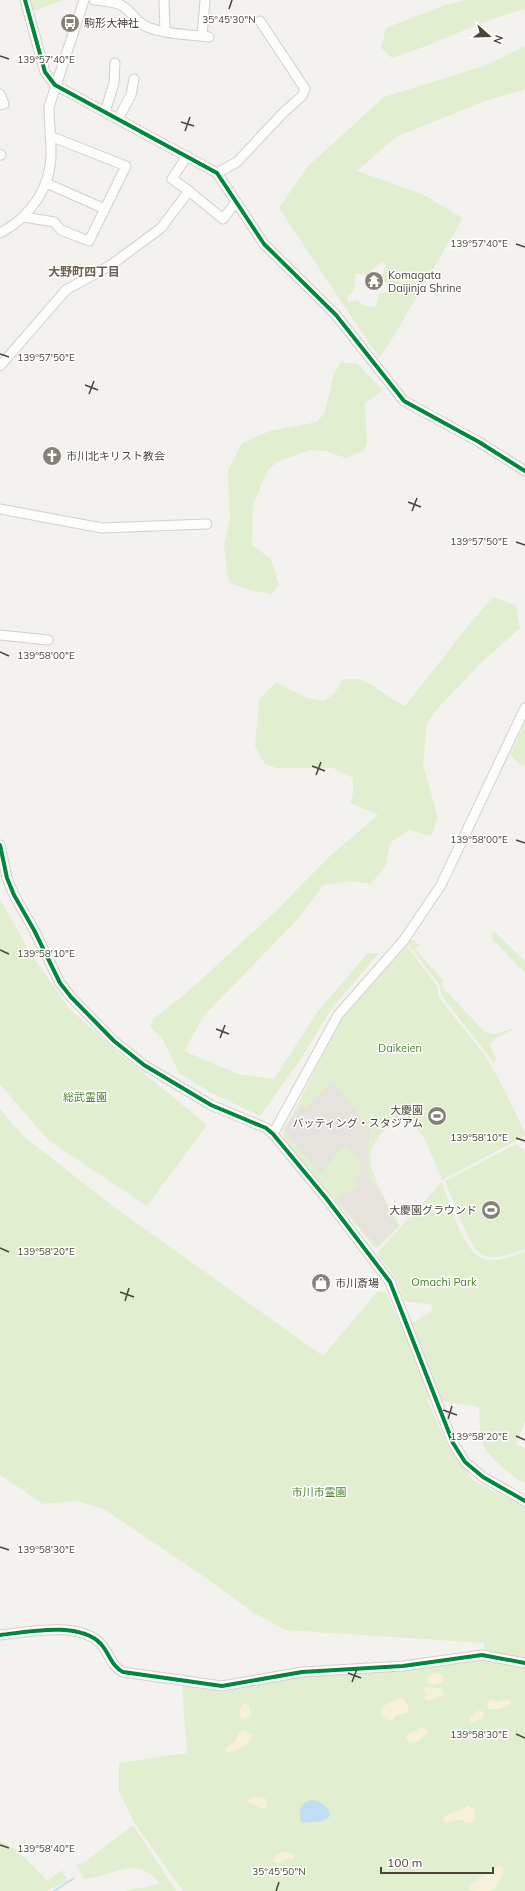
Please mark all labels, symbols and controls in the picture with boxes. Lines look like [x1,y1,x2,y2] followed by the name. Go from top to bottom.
[59,12,81,34] bus stop icon: 駒形大神社
[202,13,256,26] text: 35°45'30"N
[84,16,139,30] place label: 駒形大神社
[469,16,509,56] north arrow
[490,33,506,46] text: N
[17,53,75,66] text: 139°57'40"E
[450,237,508,250] text: 139°57'40"E
[48,264,120,279] district label: 大野町四丁目
[388,268,462,295] place label: Komagata Daijinja Shrine
[363,270,385,292] temple icon: Komagata Daijinja Shrine
[17,351,75,364] text: 139°57'50"E
[41,445,63,467] church icon: 市川北キリスト教会
[66,449,165,463] place label: 市川北キリスト教会
[450,535,508,548] text: 139°57'50"E
[17,649,75,662] text: 139°58'00"E
[450,833,508,846] text: 139°58'00"E
[17,947,75,960] text: 139°58'10"E
[378,1041,422,1055] park label: Daikeien
[63,1090,107,1104] park label: 総武霊園
[292,1103,423,1130] place label: 大慶園 バッティング・スタジアム
[426,1105,448,1127] sports icon: 大慶園 バッティング・スタジアム
[450,1131,508,1144] text: 139°58'10"E
[480,1199,502,1221] sports icon: 大慶園グラウンド
[389,1203,477,1217] place label: 大慶園グラウンド
[17,1245,75,1258] text: 139°58'20"E
[310,1272,332,1294] shop icon: 市川斎場
[411,1275,477,1289] park label: Omachi Park
[335,1276,379,1290] place label: 市川斎場
[450,1430,508,1443] text: 139°58'20"E
[292,1485,347,1499] park label: 市川市霊園
[17,1543,75,1556] text: 139°58'30"E
[450,1728,508,1741] text: 139°58'30"E
[17,1842,75,1855] text: 139°58'40"E
[381,1849,493,1875] scale bar
[387,1855,422,1870] text: 100 m
[252,1865,306,1878] text: 35°45'50"N

